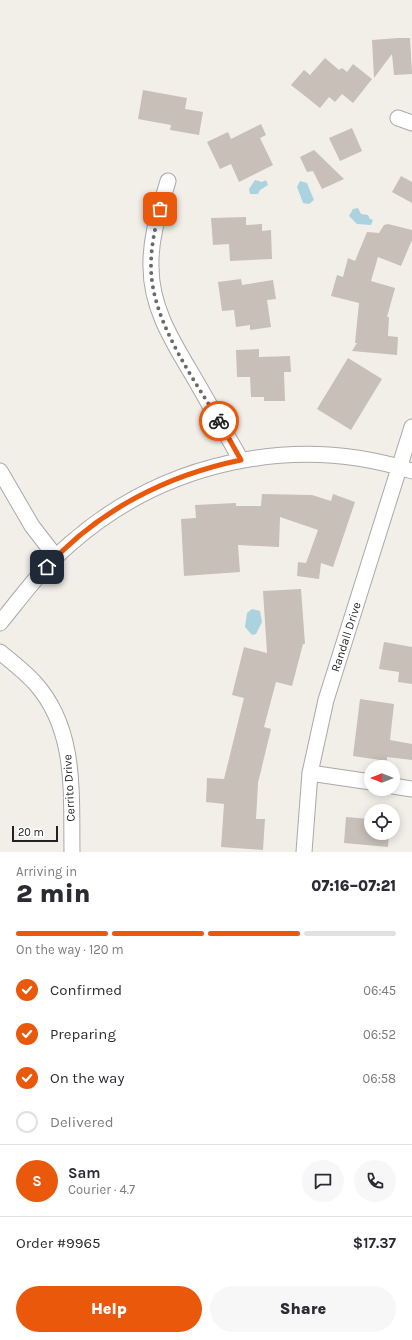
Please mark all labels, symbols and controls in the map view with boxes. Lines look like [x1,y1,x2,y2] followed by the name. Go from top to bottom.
[143,192,177,226] pin
[149,198,171,220] icon: bag
[199,401,239,441] courier
[208,410,230,432] icon: bike
[30,550,64,584] pin
[36,556,58,578] icon: home
[328,600,364,674] street label: Randall Drive
[60,754,78,822] street label: Cerrito Drive
[364,760,400,796] north arrow
[364,760,400,840] map controls
[364,804,400,840] button: locate
[12,824,58,843] scale bar
[18,826,44,839] text: 20 m
[16,864,77,879] text: Arriving in
[311,877,396,895] text: 07:16–07:21
[16,878,91,909] text: 2 min
[16,942,124,957] text: On the way · 120 m
[16,979,38,1001] icon: check
[50,981,122,999] text: Confirmed
[363,983,396,998] text: 06:45
[16,1023,38,1045] icon: check
[50,1025,116,1043] text: Preparing
[363,1027,396,1042] text: 06:52
[16,1067,38,1089] icon: check
[50,1069,124,1087] text: On the way
[363,1071,396,1086] text: 06:58
[50,1113,114,1131] text: Delivered
[302,1160,344,1202] button: chat
[354,1160,396,1202] button: phone
[68,1164,101,1182] text: Sam
[32,1172,42,1190] text: S
[68,1182,135,1197] text: Courier · 4.7
[16,1234,101,1252] text: Order #9965
[353,1234,396,1252] text: $17.37
[16,1286,202,1332] button: Help
[210,1286,396,1332] button: Share

